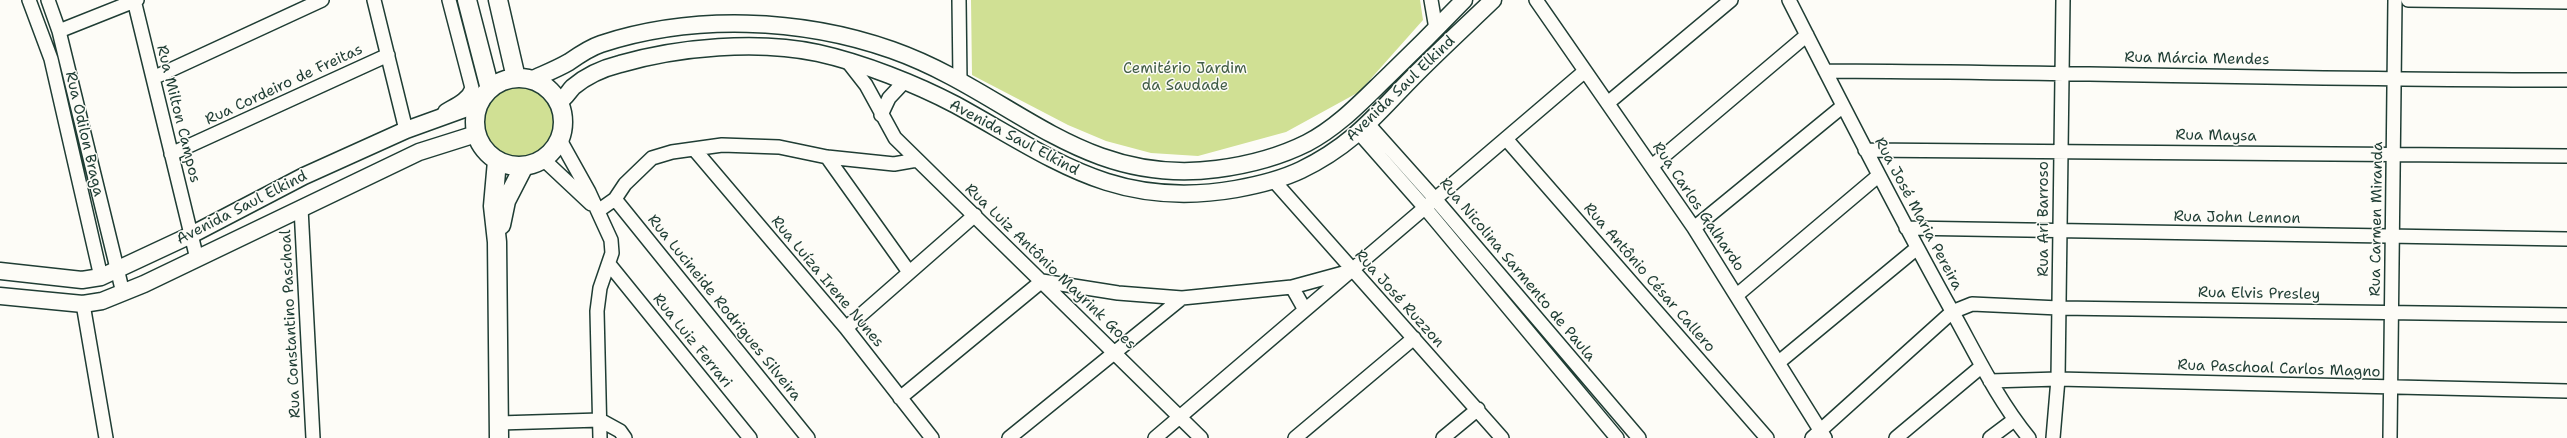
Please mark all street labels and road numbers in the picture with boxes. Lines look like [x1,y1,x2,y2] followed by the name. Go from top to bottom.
[1343,32,1459,146] street label: Avenida Saul Elkind
[202,41,366,129] street label: Rua Cordeiro de Freitas
[152,43,204,185] street label: Rua Milton Campos
[2124,49,2270,69] street label: Rua Márcia Mendes
[61,70,107,198] street label: Rua Odilon Braga
[946,96,1082,180] street label: Avenida Saul Elkind
[2175,126,2257,146] street label: Rua Maysa
[1870,135,1966,293] street label: Rua José Maria Pereira
[1648,139,1748,275] street label: Rua Carlos Galhardo
[2367,141,2387,297] street label: Rua Carmen Miranda
[2035,161,2053,277] street label: Rua Ari Barroso
[174,167,310,249] street label: Avenida Saul Elkind
[1435,175,1599,365] street label: Rua Nicolina Sarmento de Paula
[961,180,1139,354] street label: Rua Luiz Antônio Mayrink Goes
[1579,200,1719,356] street label: Rua Antônio César Callero
[2173,208,2301,228] street label: Rua John Lennon
[643,211,805,405] street label: Rua Lucineide Rodrigues Silveira
[767,213,887,351] street label: Rua Luíza Irene Nunes
[277,229,305,419] street label: Rua Constantino Paschoal
[1350,246,1448,352] street label: Rua José Ruzzon
[2198,284,2320,304] street label: Rua Elvis Presley
[649,290,735,392] street label: Rua Luiz Ferrari
[2177,356,2381,382] street label: Rua Paschoal Carlos Magno

